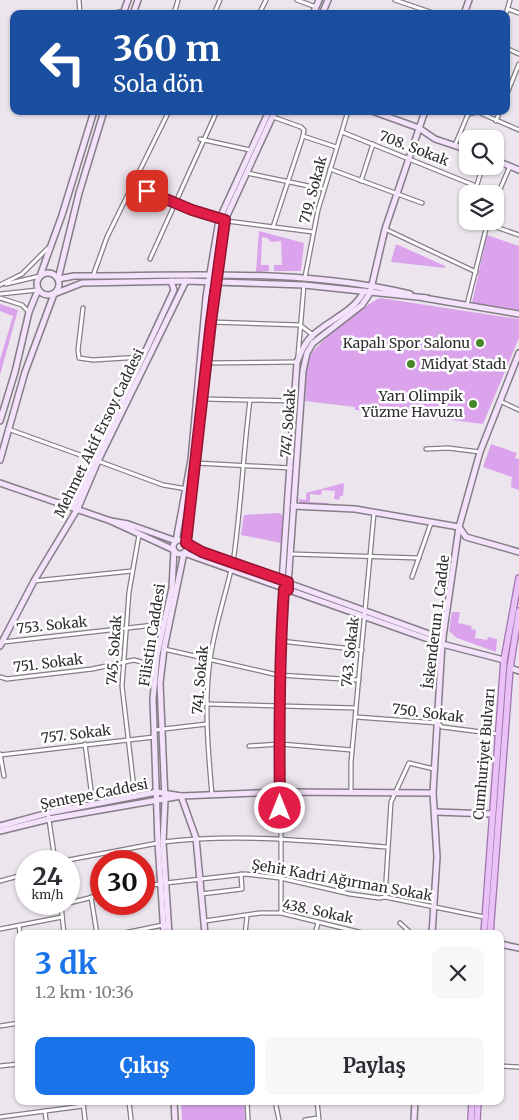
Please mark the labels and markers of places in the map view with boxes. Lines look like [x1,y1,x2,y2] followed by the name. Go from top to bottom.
[126,170,168,212] pin
[343,334,470,352] place label: Kapalı Spor Salonu
[474,337,486,349] marker: Kapalı Spor Salonu
[421,355,507,373] place label: Midyat Stadı
[405,358,417,370] marker: Midyat Stadı
[361,387,463,421] place label: Yarı Olimpik Yüzme Havuzu
[467,398,479,410] marker: Yarı Olimpik Yüzme Havuzu

